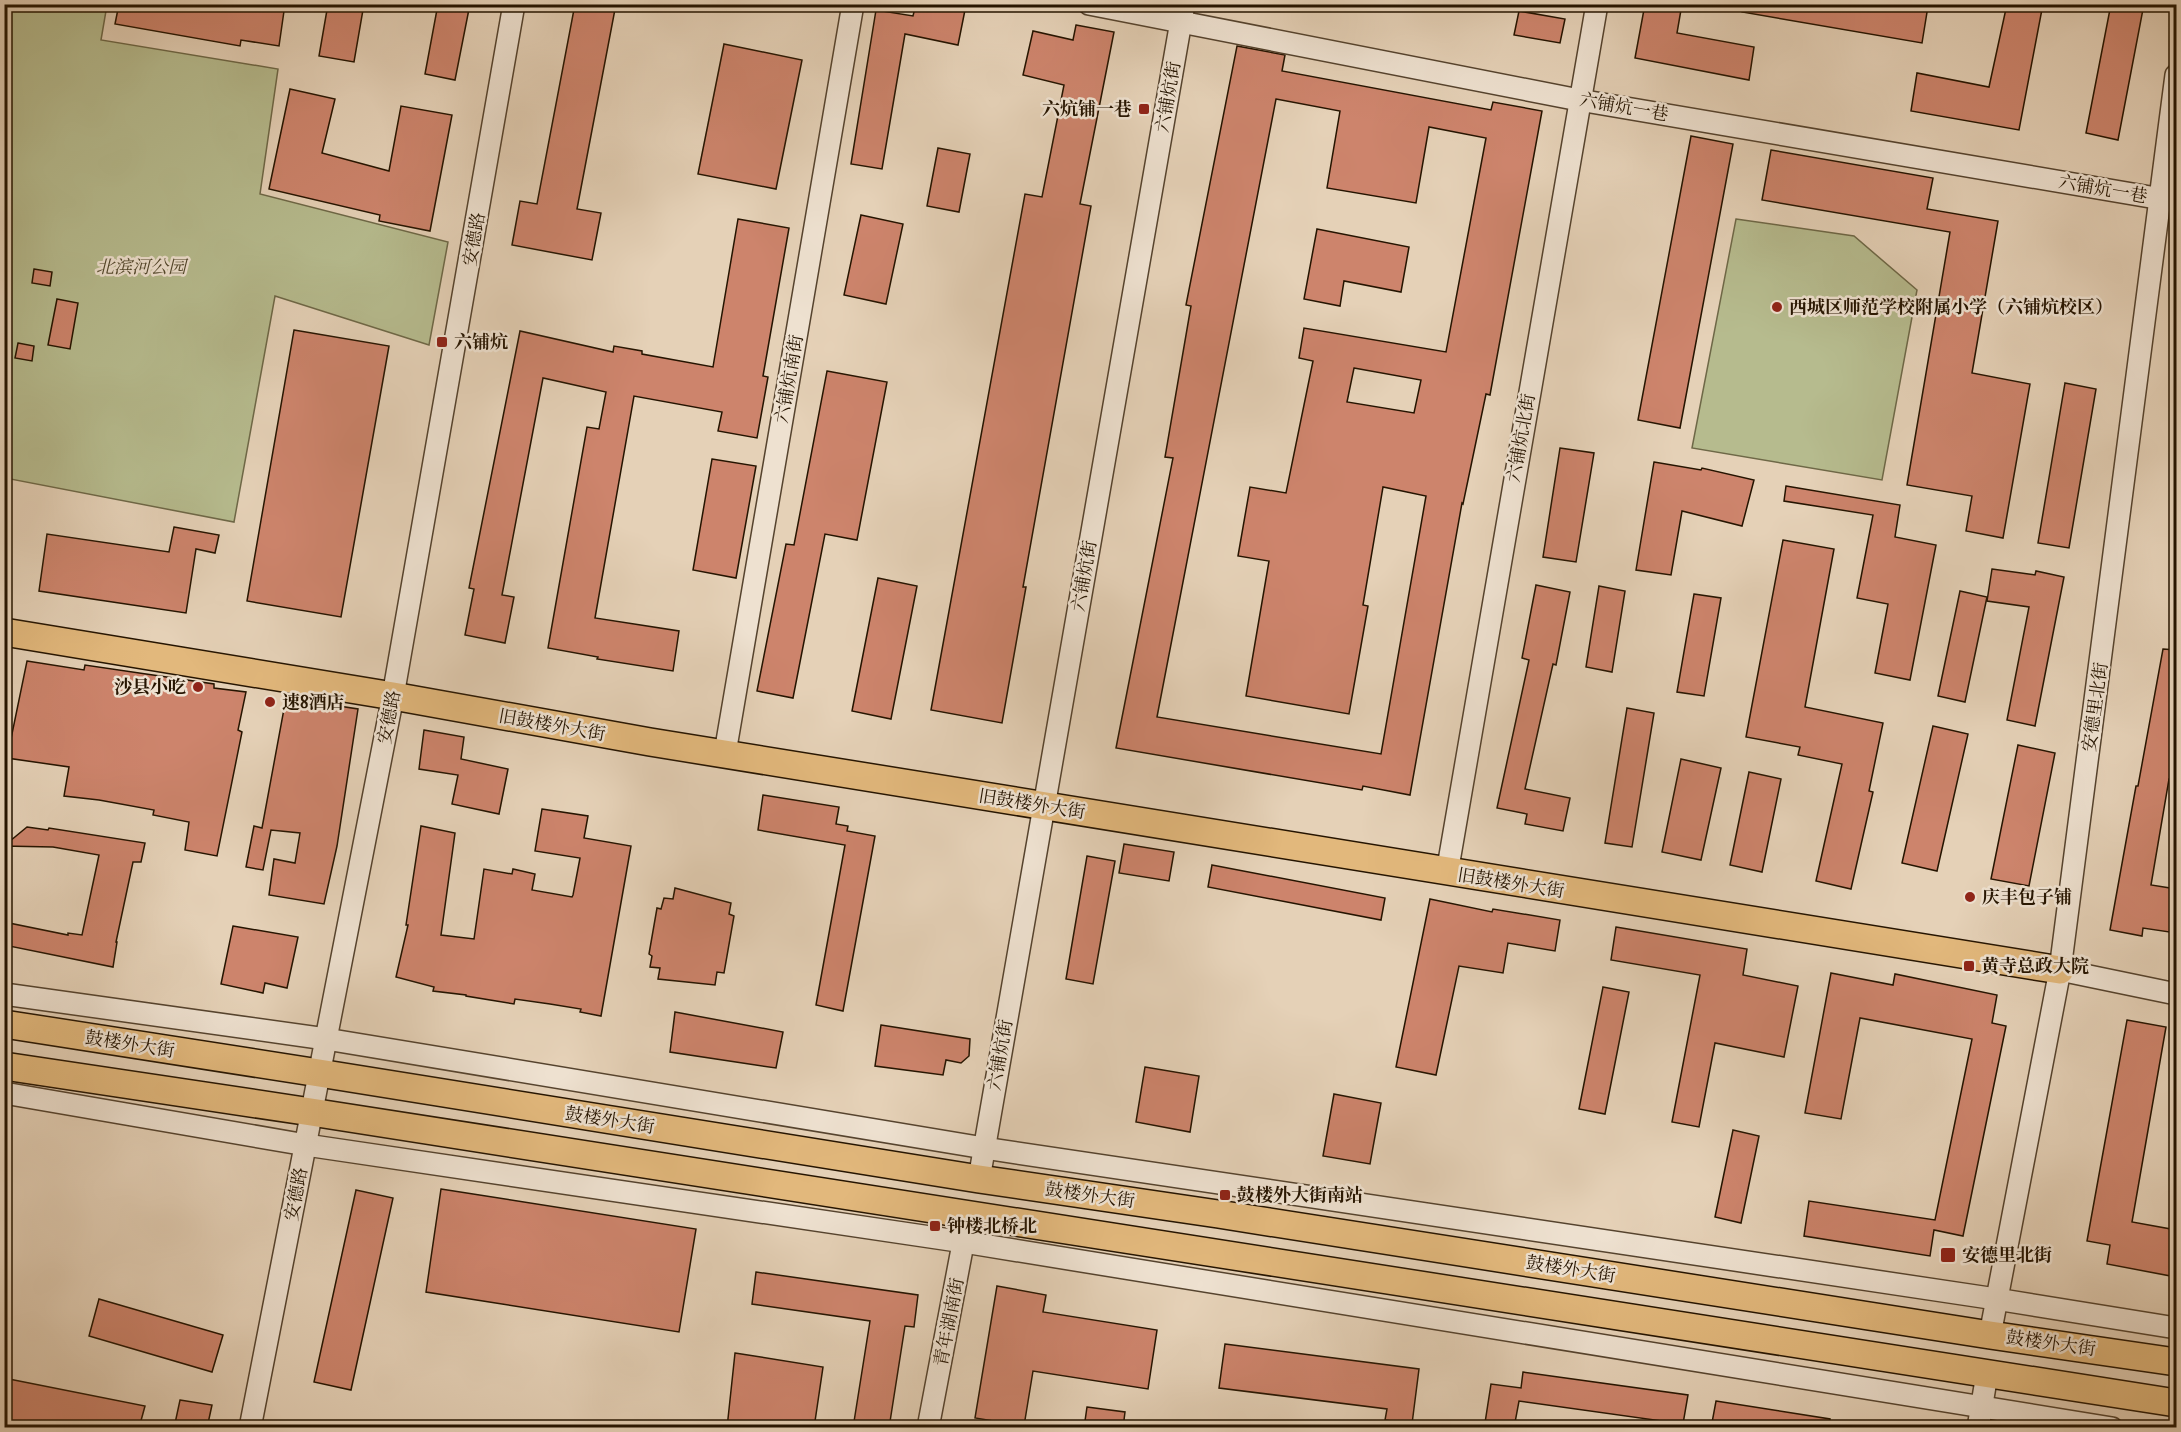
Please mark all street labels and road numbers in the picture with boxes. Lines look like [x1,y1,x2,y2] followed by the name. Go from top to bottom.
[1151,60,1186,135] street label: 六铺炕街
[1578,88,1670,127] street label: 六铺炕一巷
[2057,170,2149,209] street label: 六铺炕一巷
[458,211,491,268] street label: 安德路
[770,333,809,425] street label: 六铺炕南街
[1502,392,1541,484] street label: 六铺炕北街
[1067,539,1102,614] street label: 六铺炕街
[2078,661,2113,753] street label: 安德里北街
[373,688,406,746] street label: 安德路
[497,705,607,746] street label: 旧鼓楼外大街
[977,785,1087,824] street label: 旧鼓楼外大街
[1456,864,1566,903] street label: 旧鼓楼外大街
[983,1018,1018,1093] street label: 六铺炕街
[84,1026,176,1063] street label: 鼓楼外大街
[564,1102,656,1139] street label: 鼓楼外大街
[280,1165,313,1223] street label: 安德路
[1044,1178,1136,1213] street label: 鼓楼外大街
[1525,1251,1617,1288] street label: 鼓楼外大街
[930,1276,969,1368] street label: 青年湖南街
[2005,1326,2097,1361] street label: 鼓楼外大街

